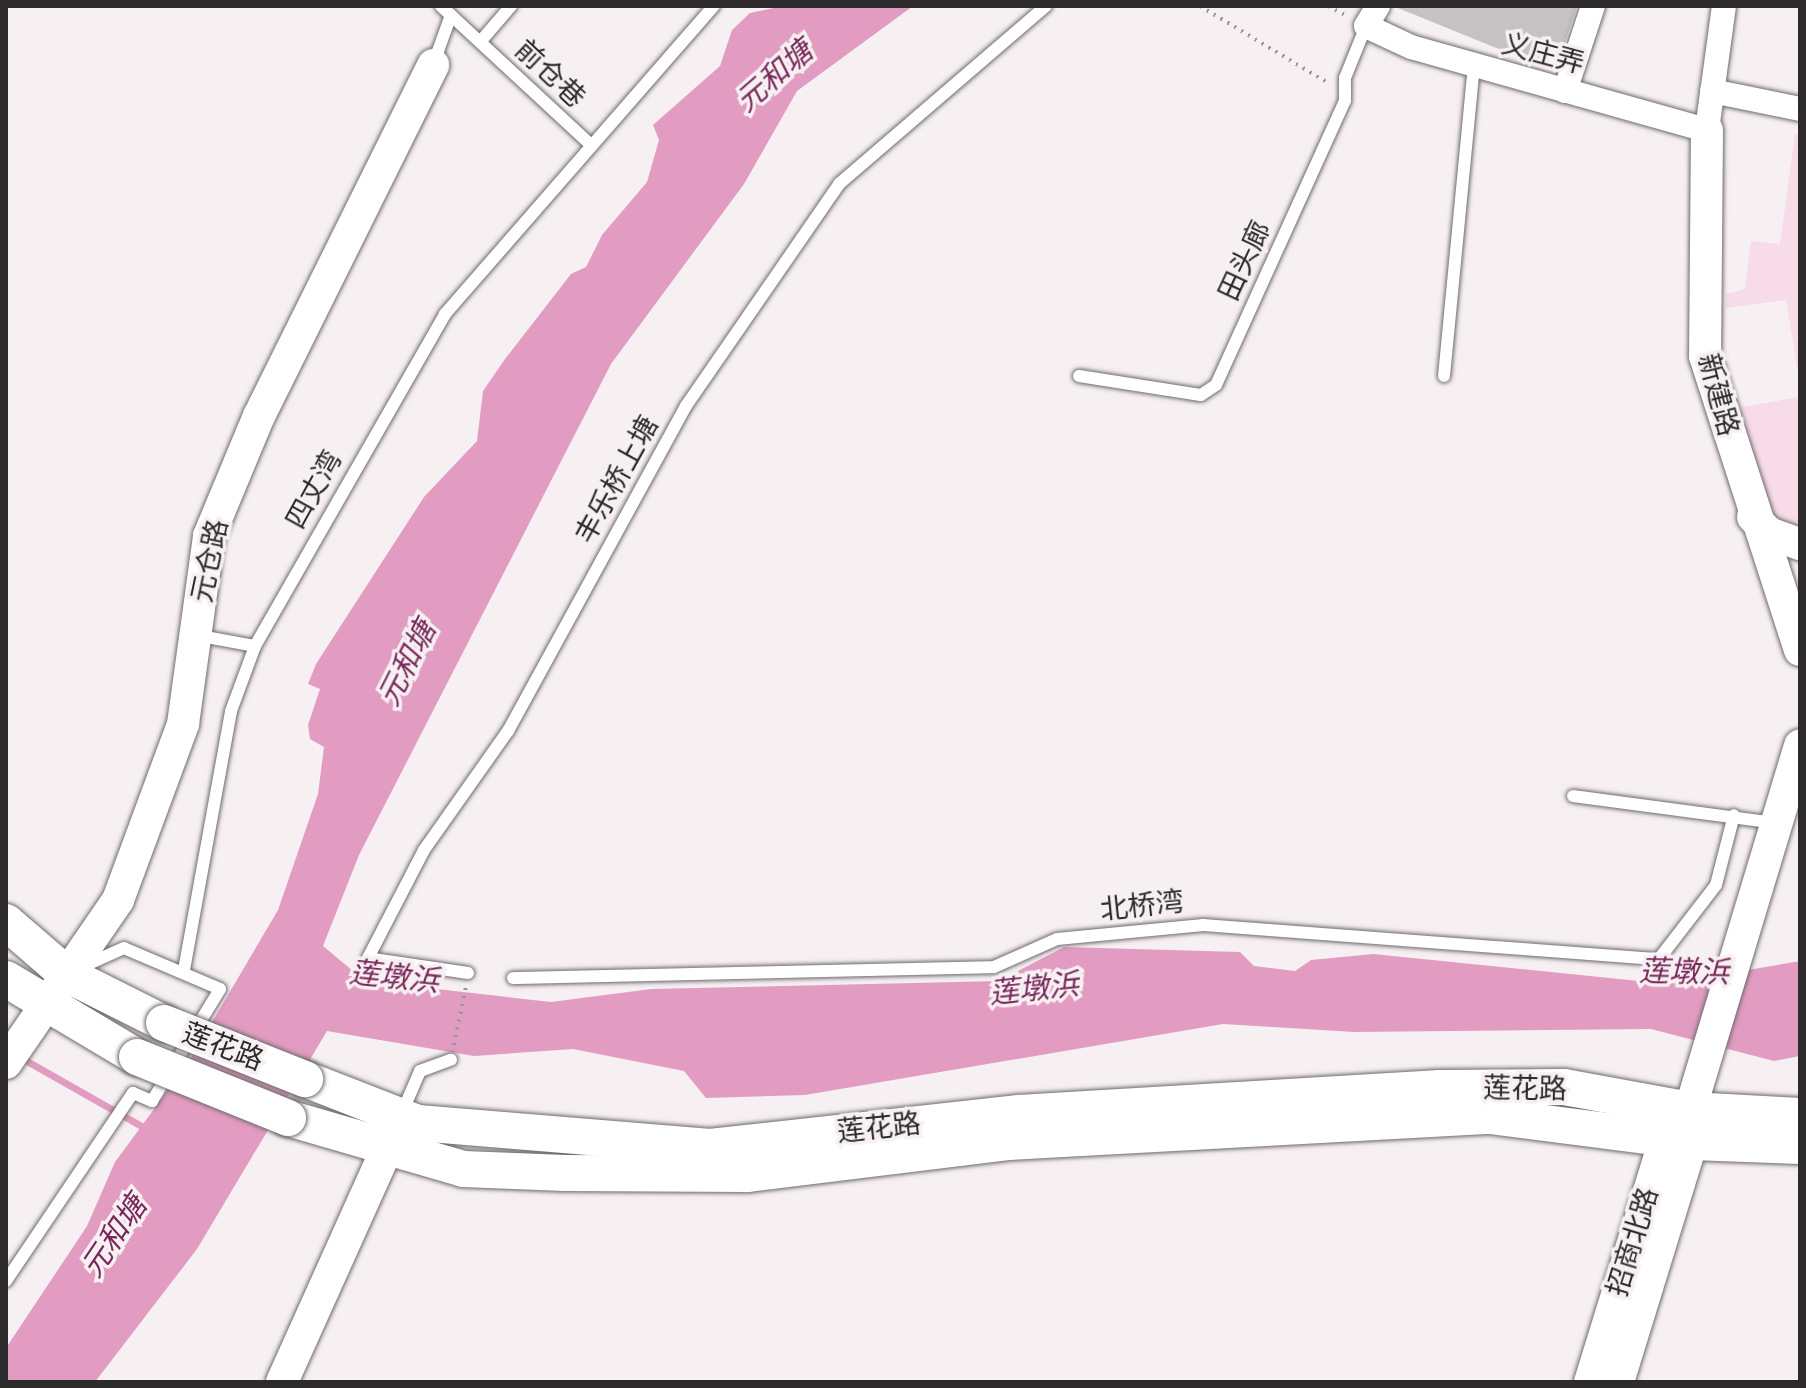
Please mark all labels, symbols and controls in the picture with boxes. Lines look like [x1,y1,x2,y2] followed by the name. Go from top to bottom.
[1498,27,1588,81] street label: 义庄弄
[508,33,592,115] street label: 前仓巷
[729,34,821,120] water label: 元和塘
[1212,216,1278,306] street label: 田头廊
[1691,350,1745,440] street label: 新建路
[568,411,666,549] street label: 丰乐桥上塘
[279,445,349,535] street label: 四丈湾
[185,516,235,606] street label: 元仓路
[372,616,444,712] water label: 元和塘
[1098,885,1186,927] street label: 北桥湾
[1639,954,1729,992] water label: 莲墩浜
[347,955,441,1001] water label: 莲墩浜
[987,967,1081,1013] water label: 莲墩浜
[178,1016,268,1078] street label: 莲花路
[1483,1071,1567,1107] street label: 莲花路
[835,1107,923,1149] street label: 莲花路
[1601,1184,1665,1300] street label: 招商北路
[75,1190,155,1284] water label: 元和塘

